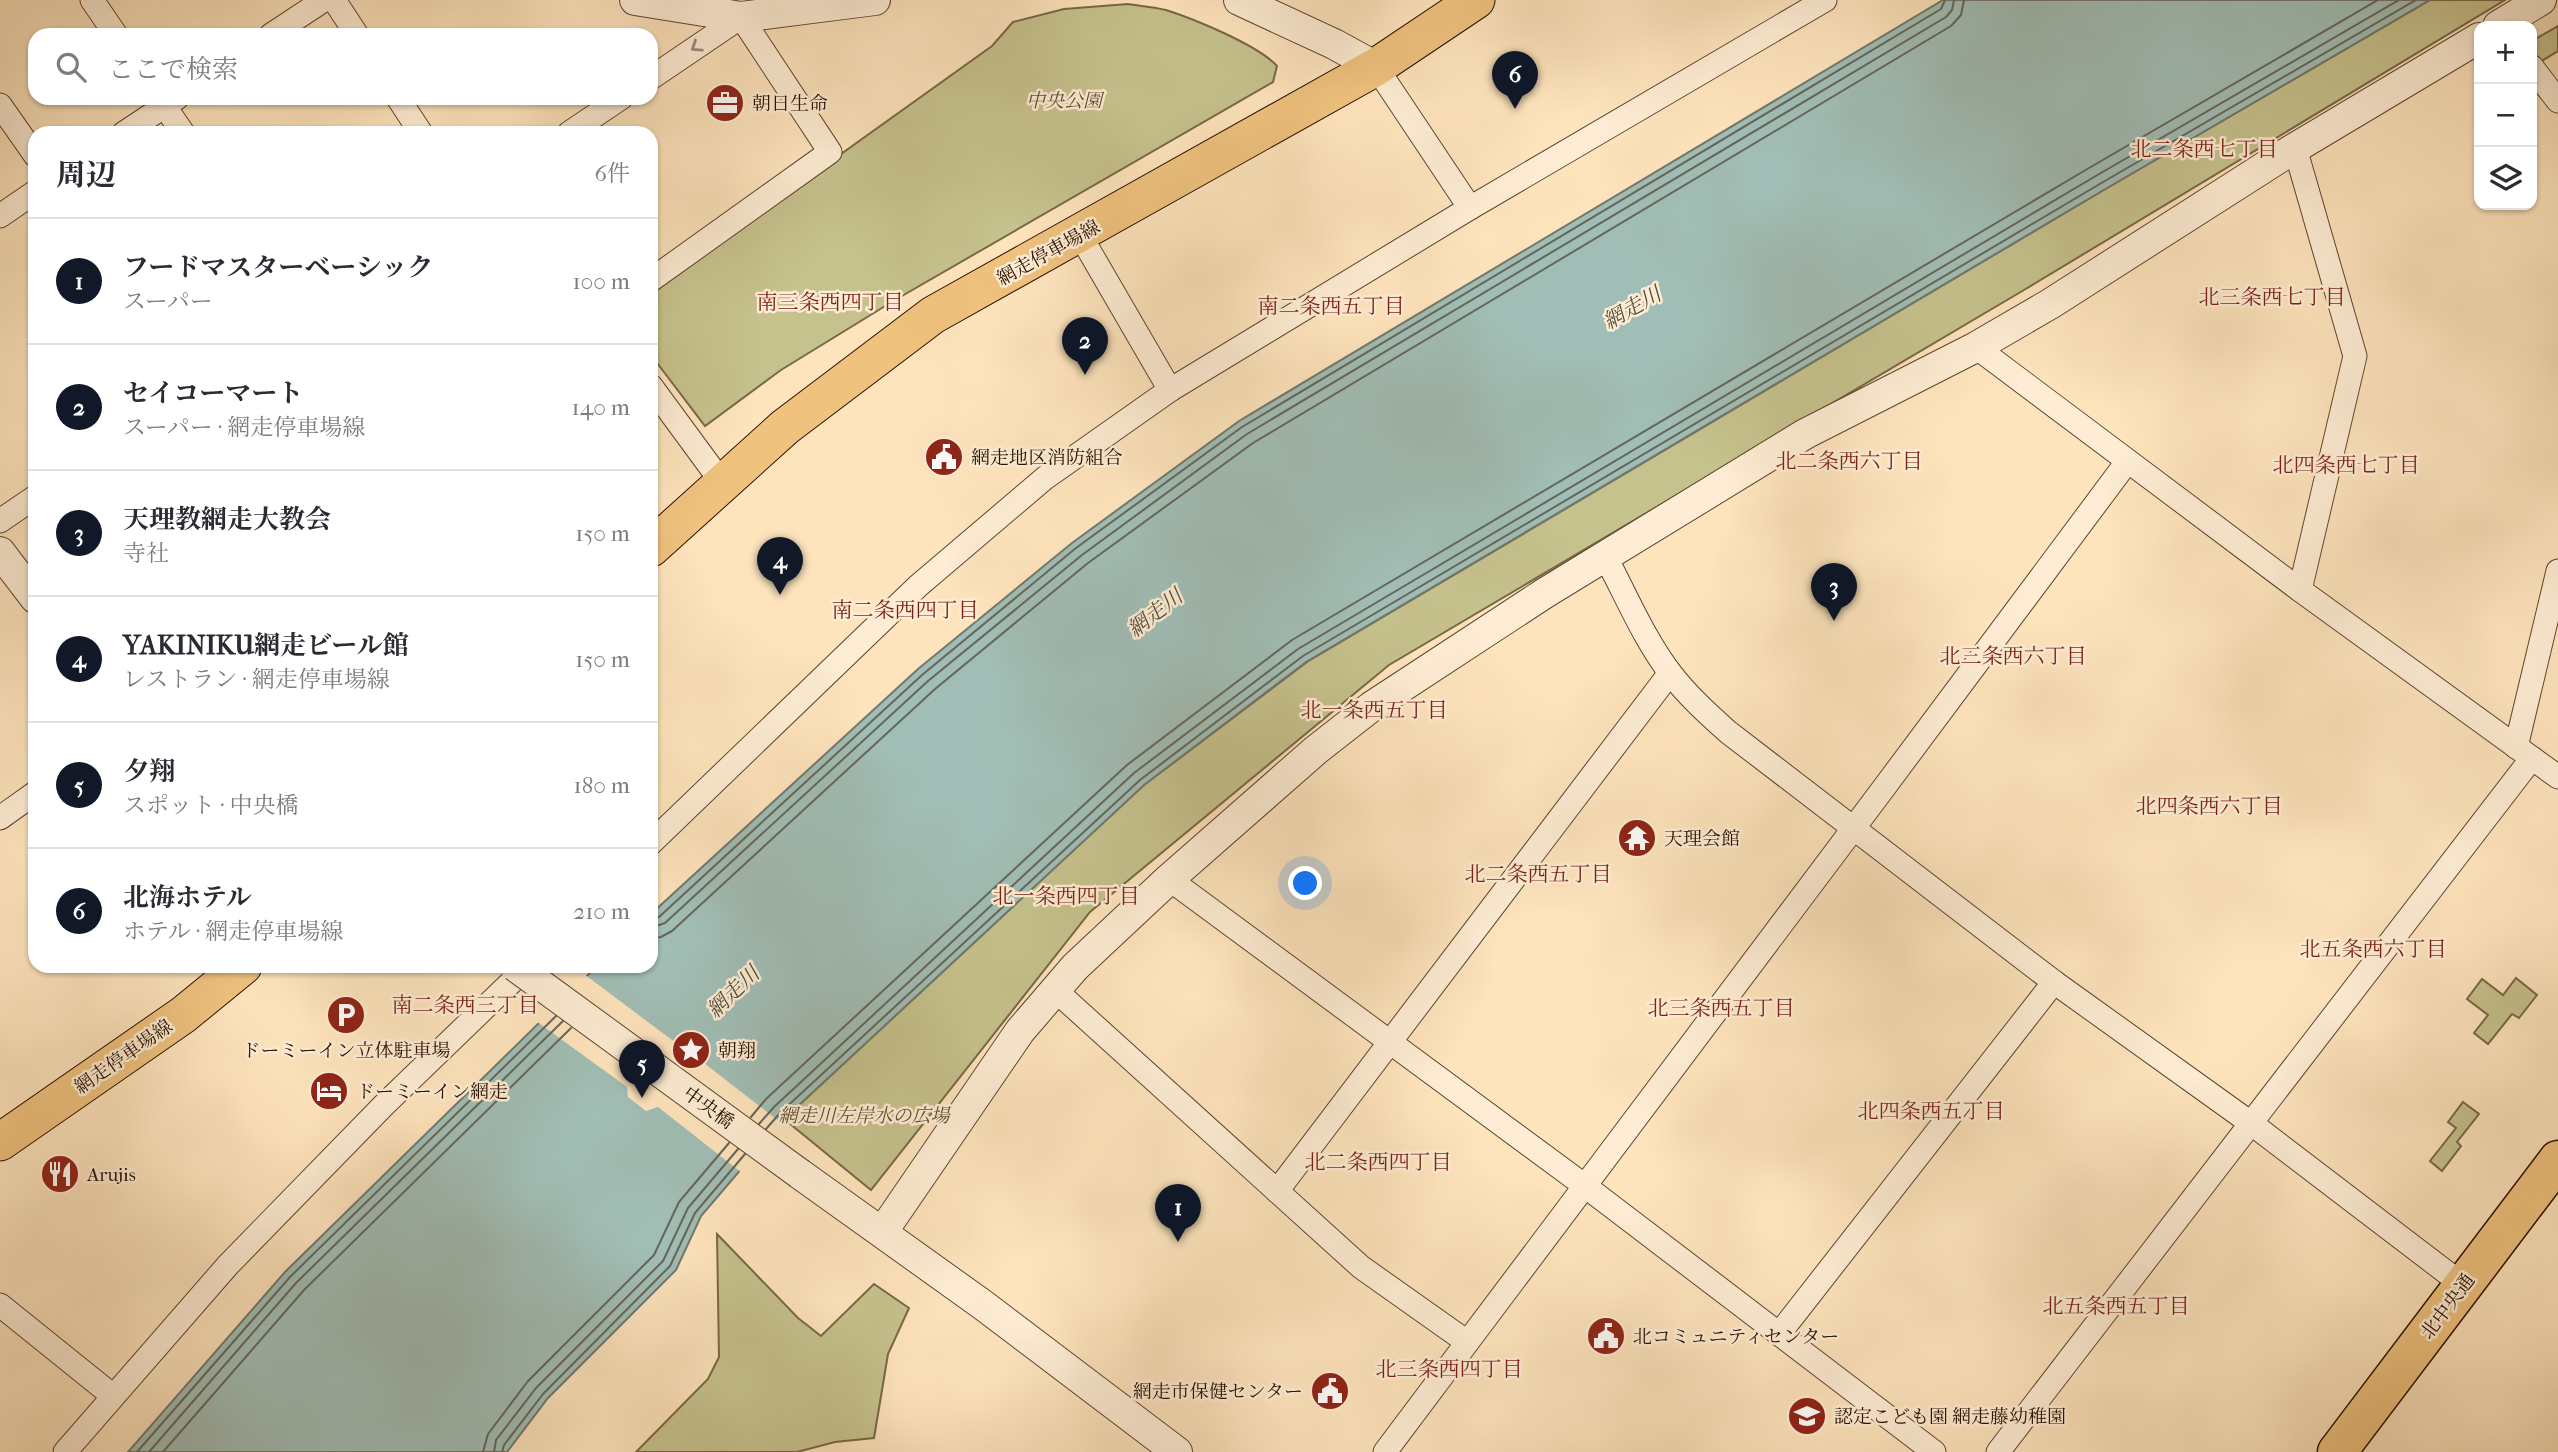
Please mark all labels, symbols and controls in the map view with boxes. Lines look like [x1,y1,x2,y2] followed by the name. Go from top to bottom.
[2474,21,2537,210] map controls
[2474,21,2537,84] button: +
[28,28,658,105] search box
[691,39,704,51] one-way arrow
[52,48,90,86] icon: search
[1492,51,1538,109] pin: 6
[108,54,238,85] text: ここで検索
[704,82,746,124] office icon: 朝日生命
[2474,84,2537,147] button: −
[1026,90,1105,112] park label: 中央公園
[752,93,828,115] place label: 朝日生命
[2131,137,2278,161] district label: 北二条西七丁目
[2474,147,2537,210] button: layers
[56,158,116,193] text: 周辺
[595,160,630,187] text: 6件
[993,216,1104,290] street label: 網走停車場線
[123,252,433,283] text: フードマスターベーシック
[75,268,83,295] text: 1
[572,268,630,295] text: 100 m
[1599,281,1667,334] water label: 網走川
[2199,285,2346,309] district label: 北三条西七丁目
[123,288,213,315] text: スーパー
[757,290,904,314] district label: 南三条西四丁目
[1258,294,1405,318] district label: 南二条西五丁目
[1062,317,1108,375] pin: 2
[123,378,303,409] text: セイコーマート
[73,394,85,421] text: 2
[571,394,630,421] text: 140 m
[123,414,365,441] text: スーパー · 網走停車場線
[923,436,965,478] public building icon: 網走地区消防組合
[971,447,1123,469] place label: 網走地区消防組合
[1776,449,1923,473] district label: 北二条西六丁目
[2273,453,2420,477] district label: 北四条西七丁目
[123,504,331,535] text: 天理教網走大教会
[74,520,84,547] text: 3
[575,520,630,547] text: 150 m
[757,537,803,595] pin: 4
[123,540,169,567] text: 寺社
[1811,563,1857,621] pin: 3
[1123,583,1189,642] water label: 網走川
[832,598,979,622] district label: 南二条西四丁目
[123,630,409,661] text: YAKINIKU網走ビール館
[1940,644,2087,668] district label: 北三条西六丁目
[72,646,86,673] text: 4
[575,646,630,673] text: 150 m
[123,666,390,693] text: レストラン · 網走停車場線
[1301,698,1448,722] district label: 北一条西五丁目
[123,756,175,787] text: 夕翔
[74,772,84,799] text: 5
[573,772,630,799] text: 180 m
[123,792,299,819] text: スポット · 中央橋
[2136,794,2283,818] district label: 北四条西六丁目
[1616,817,1658,859] temple icon: 天理会館
[1664,828,1740,850] place label: 天理会館
[1465,862,1612,886] district label: 北二条西五丁目
[1288,866,1322,900] your location
[123,882,252,913] text: 北海ホテル
[993,884,1140,908] district label: 北一条西四丁目
[73,898,85,925] text: 6
[573,898,630,925] text: 210 m
[123,918,343,945] text: ホテル · 網走停車場線
[2300,937,2447,961] district label: 北五条西六丁目
[702,960,765,1023] water label: 網走川
[392,993,539,1017] district label: 南二条西三丁目
[325,994,367,1036] parking icon: ドーミーイン立体駐車場
[1648,996,1795,1020] district label: 北三条西五丁目
[71,1015,177,1099] street label: 網走停車場線
[670,1029,712,1071] place icon: 朝翔
[241,1040,451,1062] place label: ドーミーイン立体駐車場
[619,1040,665,1098] pin: 5
[718,1040,756,1062] place label: 朝翔
[308,1070,350,1112] hotel icon: ドーミーイン網走
[356,1081,508,1103] place label: ドーミーイン網走
[679,1082,738,1133] street label: 中央橋
[1858,1099,2005,1123] district label: 北四条西五丁目
[778,1105,951,1127] park label: 網走川左岸水の広場
[1305,1150,1452,1174] district label: 北二条西四丁目
[39,1153,81,1195] restaurant icon: Arujis
[86,1164,136,1186] place label: Arujis
[1155,1184,1201,1242] pin: 1
[2416,1270,2479,1344] street label: 北中央通
[2043,1294,2190,1318] district label: 北五条西五丁目
[1585,1315,1627,1357] public building icon: 北コミュニティセンター
[1633,1326,1839,1348] place label: 北コミュニティセンター
[1376,1357,1523,1381] district label: 北三条西四丁目
[1309,1370,1351,1412] public building icon: 網走市保健センター
[1133,1381,1303,1403] place label: 網走市保健センター
[1786,1395,1828,1437] school or university icon: 認定こども園 網走藤幼稚園
[1834,1406,2066,1428] place label: 認定こども園 網走藤幼稚園

